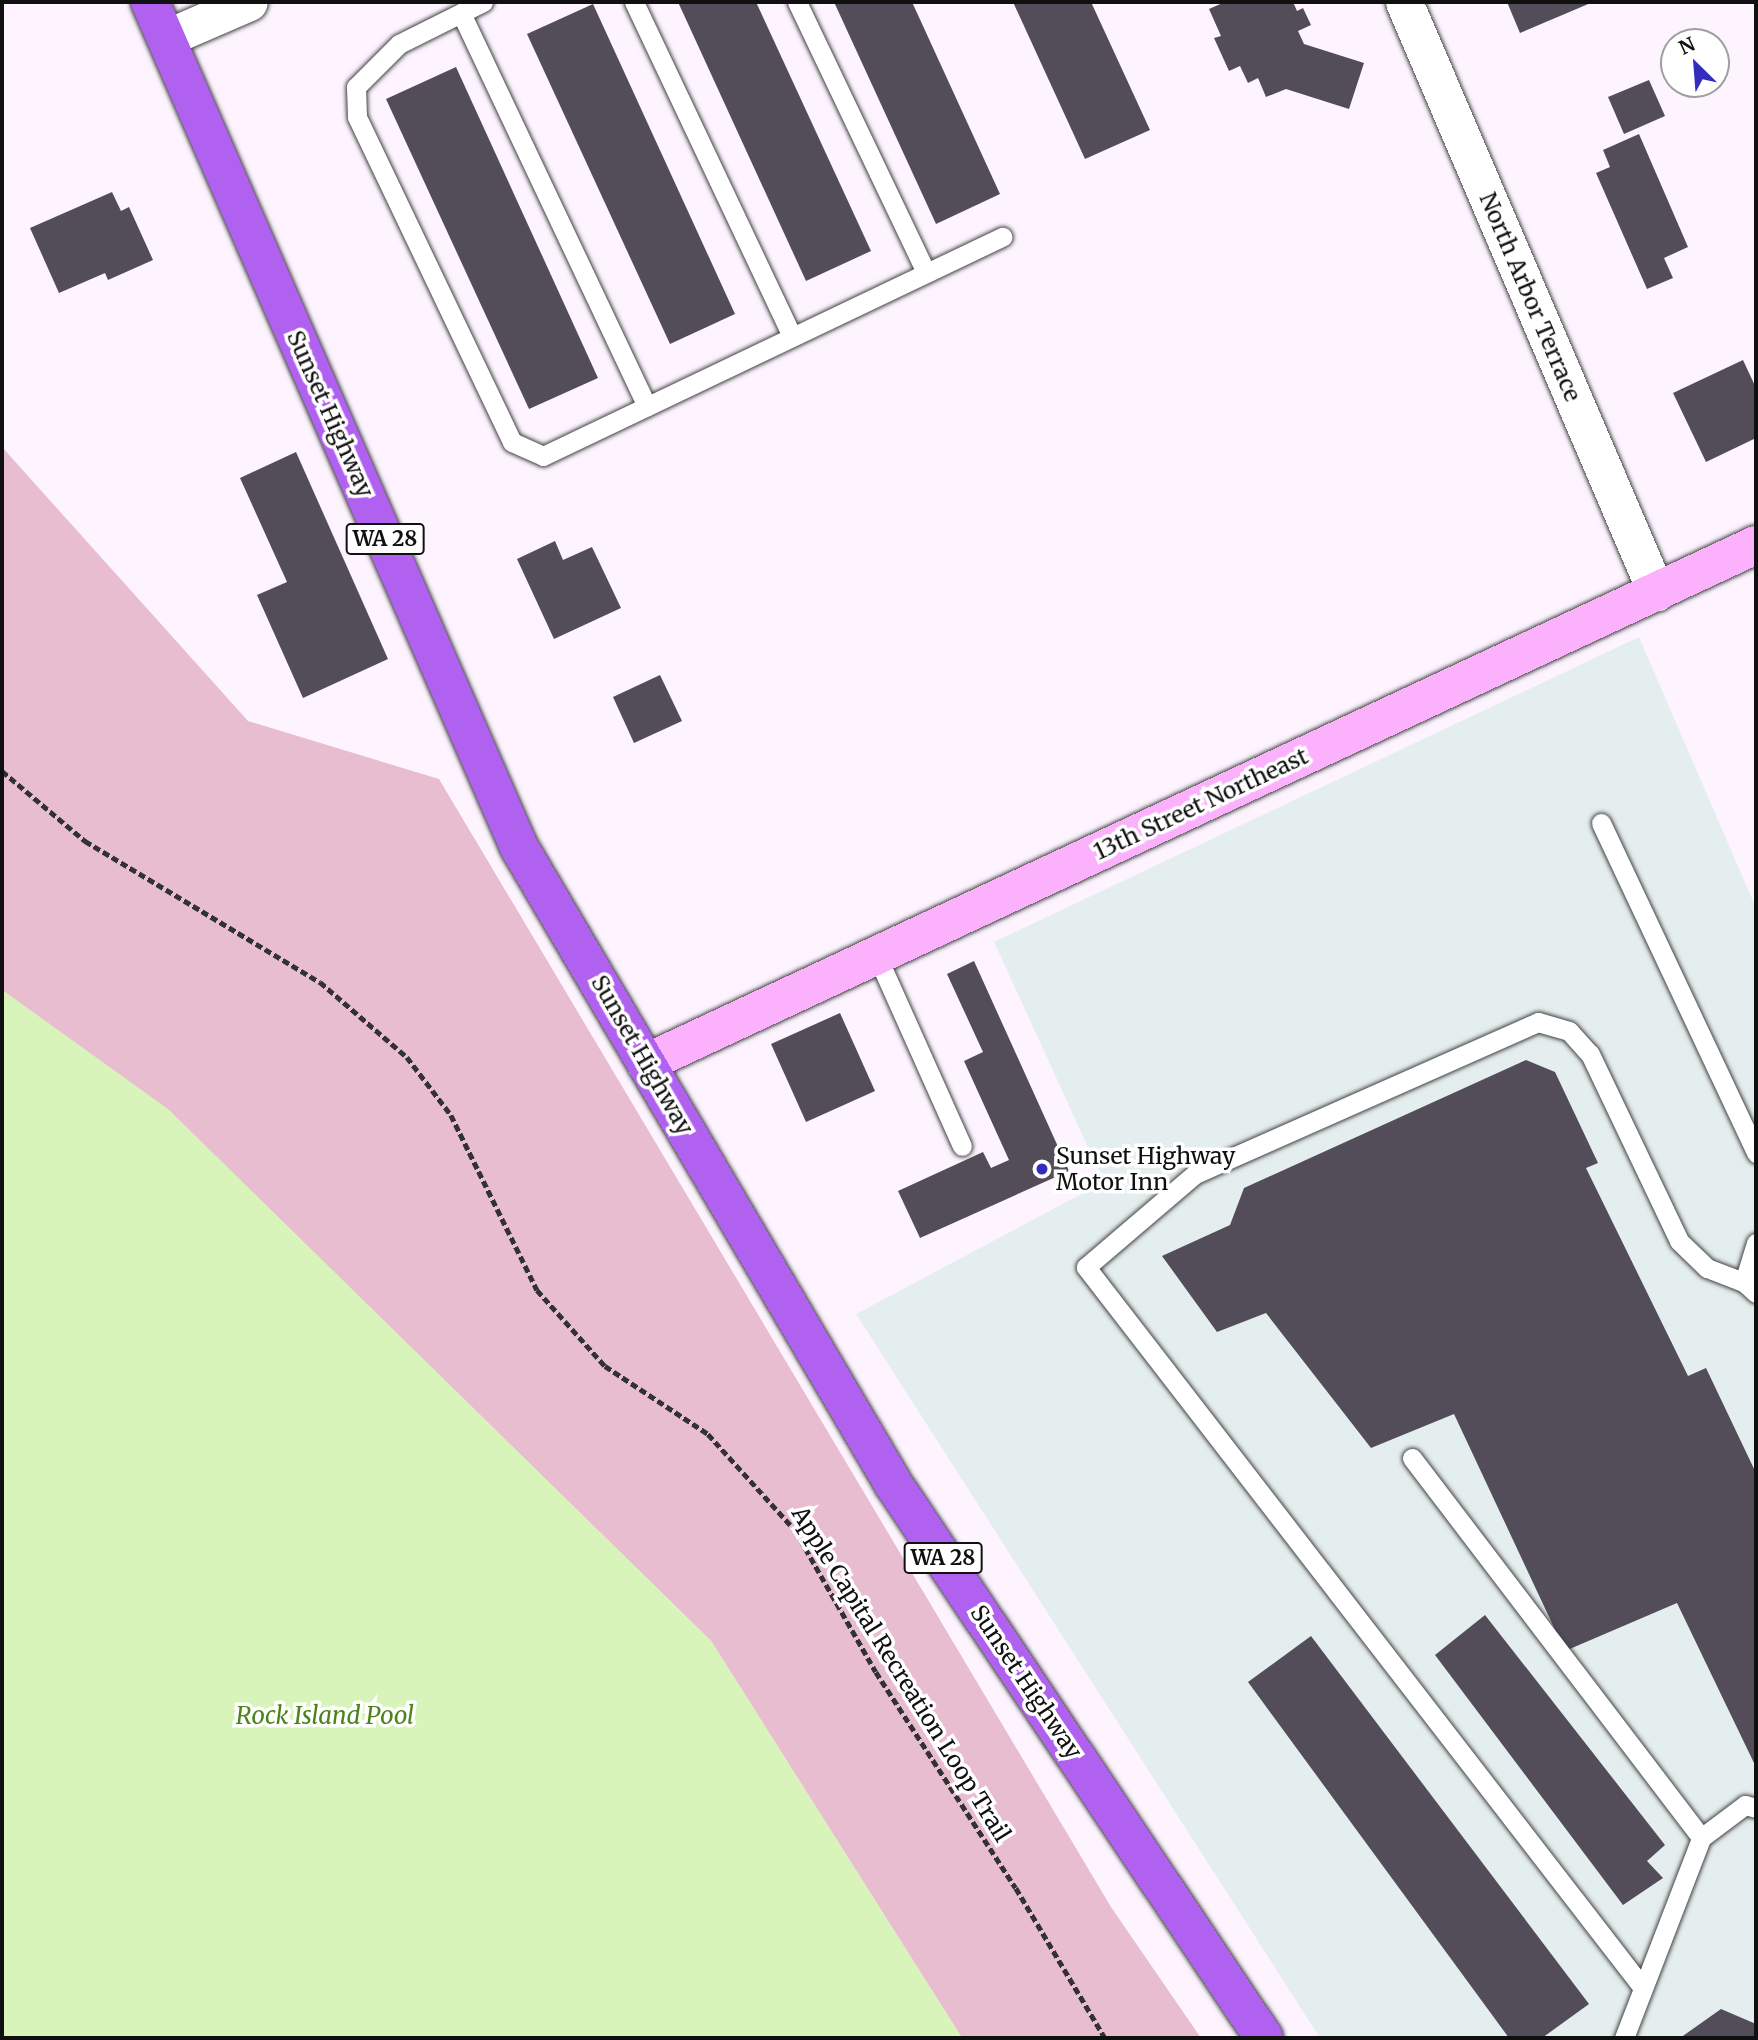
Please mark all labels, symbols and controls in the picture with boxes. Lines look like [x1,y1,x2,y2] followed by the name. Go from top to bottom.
[1660,28,1730,98] north arrow
[1675,32,1699,60] text: N
[1473,188,1587,406] street label: North Arbor Terrace
[281,326,379,502] street label: Sunset Highway
[345,522,425,556] road number: WA 28
[1089,742,1313,866] street label: 13th Street Northeast
[585,970,699,1140] street label: Sunset Highway
[1056,1142,1235,1196] place label: Sunset Highway Motor Inn
[1034,1161,1050,1177] marker: Sunset Highway Motor Inn
[786,1501,1016,1847] street label: Apple Capital Recreation Loop Trail
[903,1540,983,1576] road number: WA 28
[964,1600,1088,1764] street label: Sunset Highway
[236,1702,414,1730] water label: Rock Island Pool

